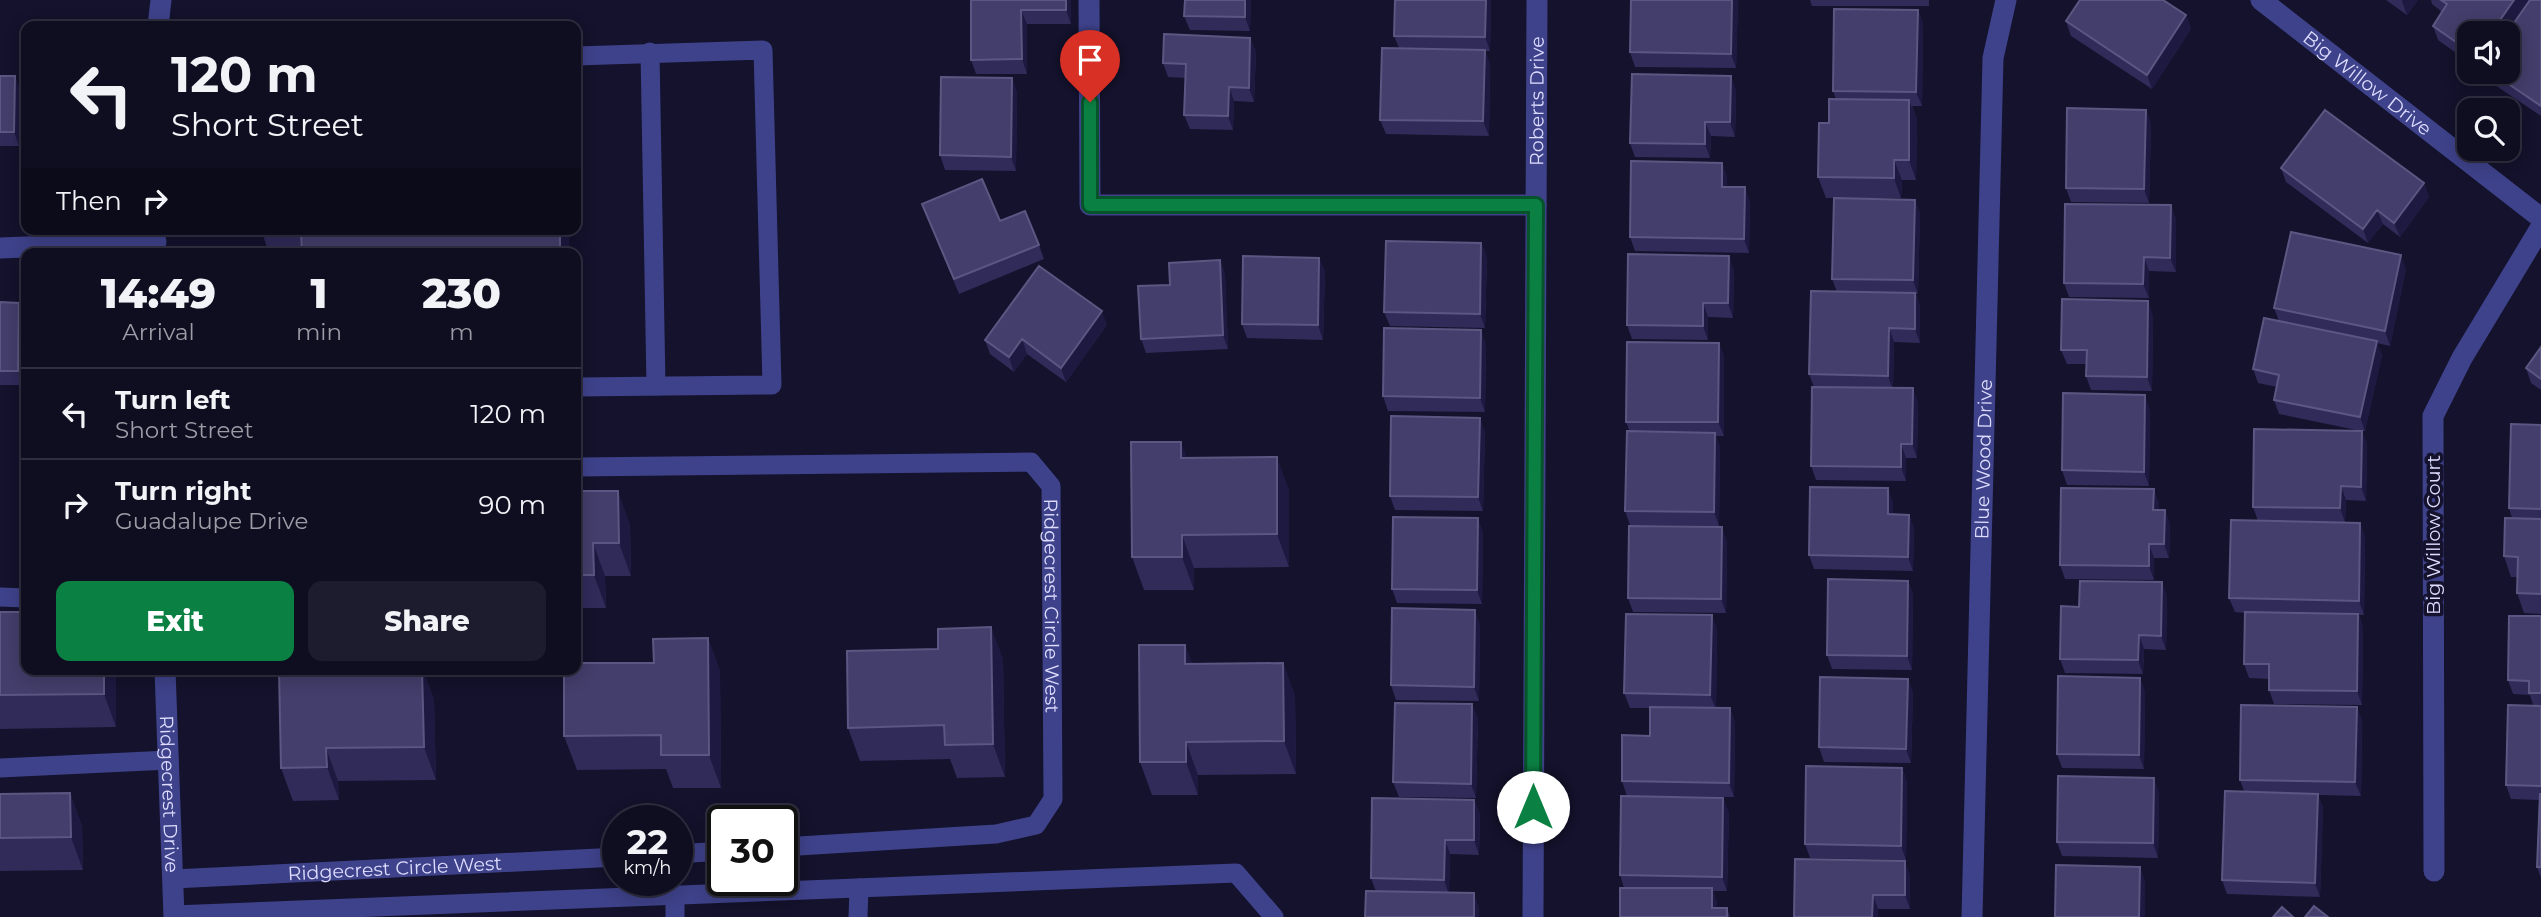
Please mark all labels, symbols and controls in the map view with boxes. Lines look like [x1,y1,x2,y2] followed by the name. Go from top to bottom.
[2457,21,2520,161] map controls
[2457,21,2520,84] button: sound
[2299,26,2436,140] street label: Big Willow Drive
[1060,30,1120,102] pin
[1525,36,1548,166] street label: Roberts Drive
[1071,41,1109,79] icon: arrive
[171,45,318,104] text: 120 m
[56,49,147,140] icon: left
[2457,98,2520,161] button: search
[171,105,364,144] text: Short Street
[136,182,174,220] icon: right
[56,185,122,217] text: Then
[101,267,216,319] text: 14:49
[310,267,328,319] text: 1
[422,267,501,319] text: 230
[122,318,195,346] text: Arrival
[296,318,342,346] text: min
[449,318,474,346] text: m
[1970,379,1997,540] street label: Blue Wood Drive
[115,384,231,416] text: Turn left
[56,395,94,433] icon: left
[470,398,546,430] text: 120 m
[115,416,254,444] text: Short Street
[2422,455,2445,615] street label: Big Willow Court
[115,475,251,507] text: Turn right
[56,486,94,524] icon: right
[479,489,546,521] text: 90 m
[1040,498,1064,713] street label: Ridgecrest Circle West
[115,507,308,535] text: Guadalupe Drive
[56,581,294,661] button: Exit
[308,581,546,661] button: Share
[155,715,184,873] street label: Ridgecrest Drive
[1496,770,1570,844] position arrow
[707,805,798,896] speed limit sign: 30
[627,820,668,863] text: 22
[287,851,503,885] street label: Ridgecrest Circle West
[623,857,672,879] text: km/h

